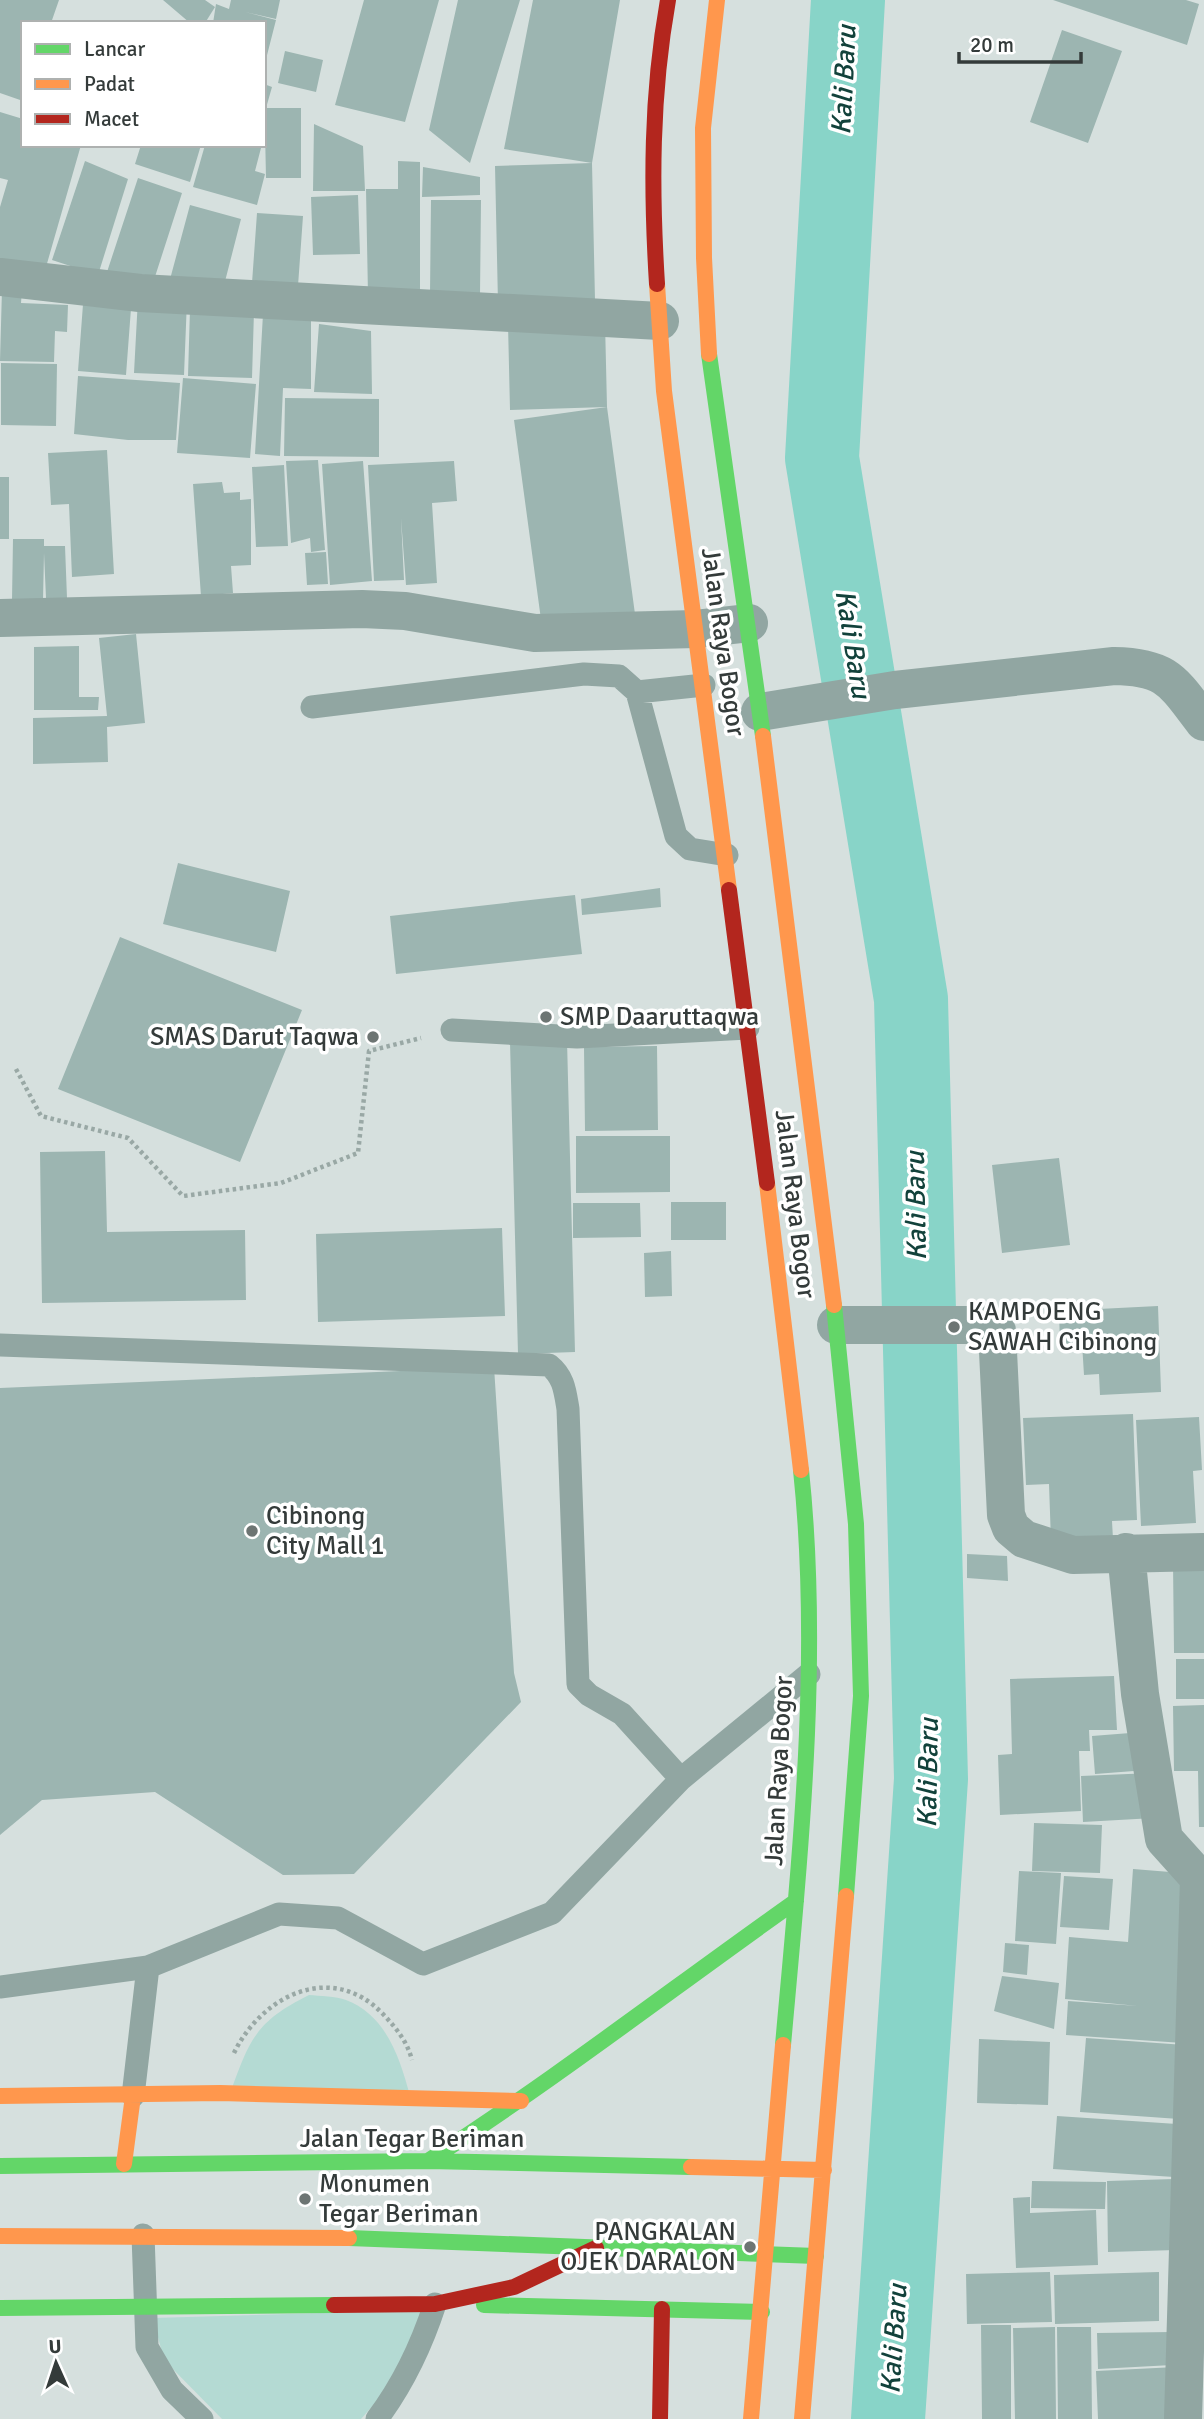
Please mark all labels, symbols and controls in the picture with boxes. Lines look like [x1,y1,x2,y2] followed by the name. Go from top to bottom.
[21,21,266,147] legend
[959,21,1082,65] scale bar
[824,23,864,136] water label: Kali Baru
[970,32,1014,58] text: 20 m
[84,36,145,62] text: Lancar
[84,71,135,97] text: Padat
[84,106,139,132] text: Macet
[694,546,752,739] street label: Jalan Raya Bogor
[828,587,879,702] water label: Kali Baru
[560,1001,759,1033] place label: SMP Daaruttaqwa
[538,1009,554,1025] marker: SMP Daaruttaqwa
[150,1021,359,1053] place label: SMAS Darut Taqwa
[365,1029,381,1045] marker: SMAS Darut Taqwa
[768,1108,823,1301] street label: Jalan Raya Bogor
[898,1149,934,1261] water label: Kali Baru
[968,1296,1157,1358] place label: KAMPOENG SAWAH Cibinong
[946,1319,962,1335] marker: KAMPOENG SAWAH Cibinong
[266,1500,385,1562] place label: Cibinong City Mall 1
[244,1523,260,1539] marker: Cibinong City Mall 1
[758,1675,800,1867] street label: Jalan Raya Bogor
[910,1716,946,1828] water label: Kali Baru
[300,2123,524,2155] street label: Jalan Tegar Beriman
[319,2168,479,2230] place label: Monumen Tegar Beriman
[297,2191,313,2207] marker: Monumen Tegar Beriman
[560,2216,736,2278] place label: PANGKALAN OJEK DARALON
[742,2239,758,2255] marker: PANGKALAN OJEK DARALON
[873,2282,915,2395] water label: Kali Baru
[21,2328,91,2398] north arrow
[48,2335,62,2359] text: U

